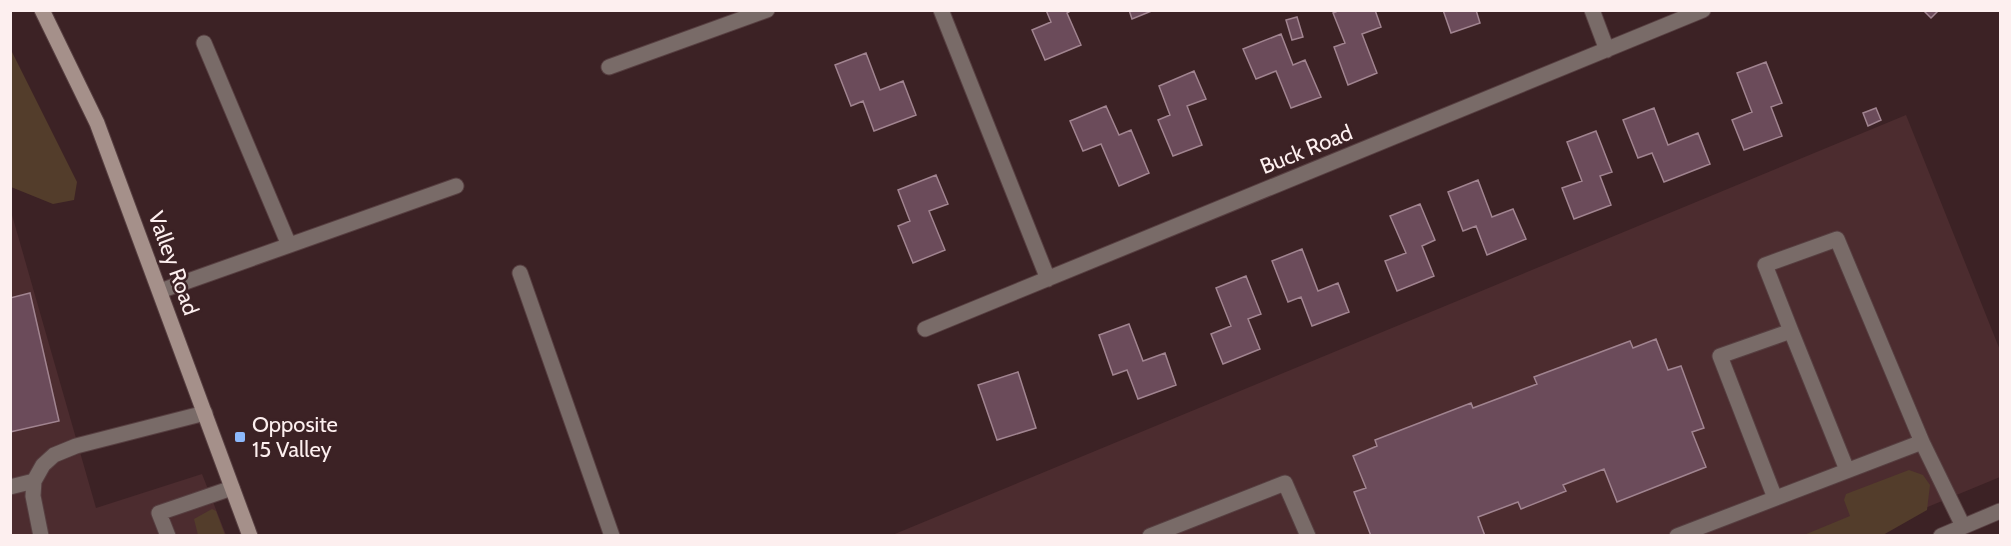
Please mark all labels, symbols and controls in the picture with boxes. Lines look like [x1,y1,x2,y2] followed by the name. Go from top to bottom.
[1256,119,1356,180] street label: Buck Road
[142,208,205,319] street label: Valley Road
[252,411,338,463] place label: Opposite 15 Valley
[233,430,247,444] marker: Opposite 15 Valley

